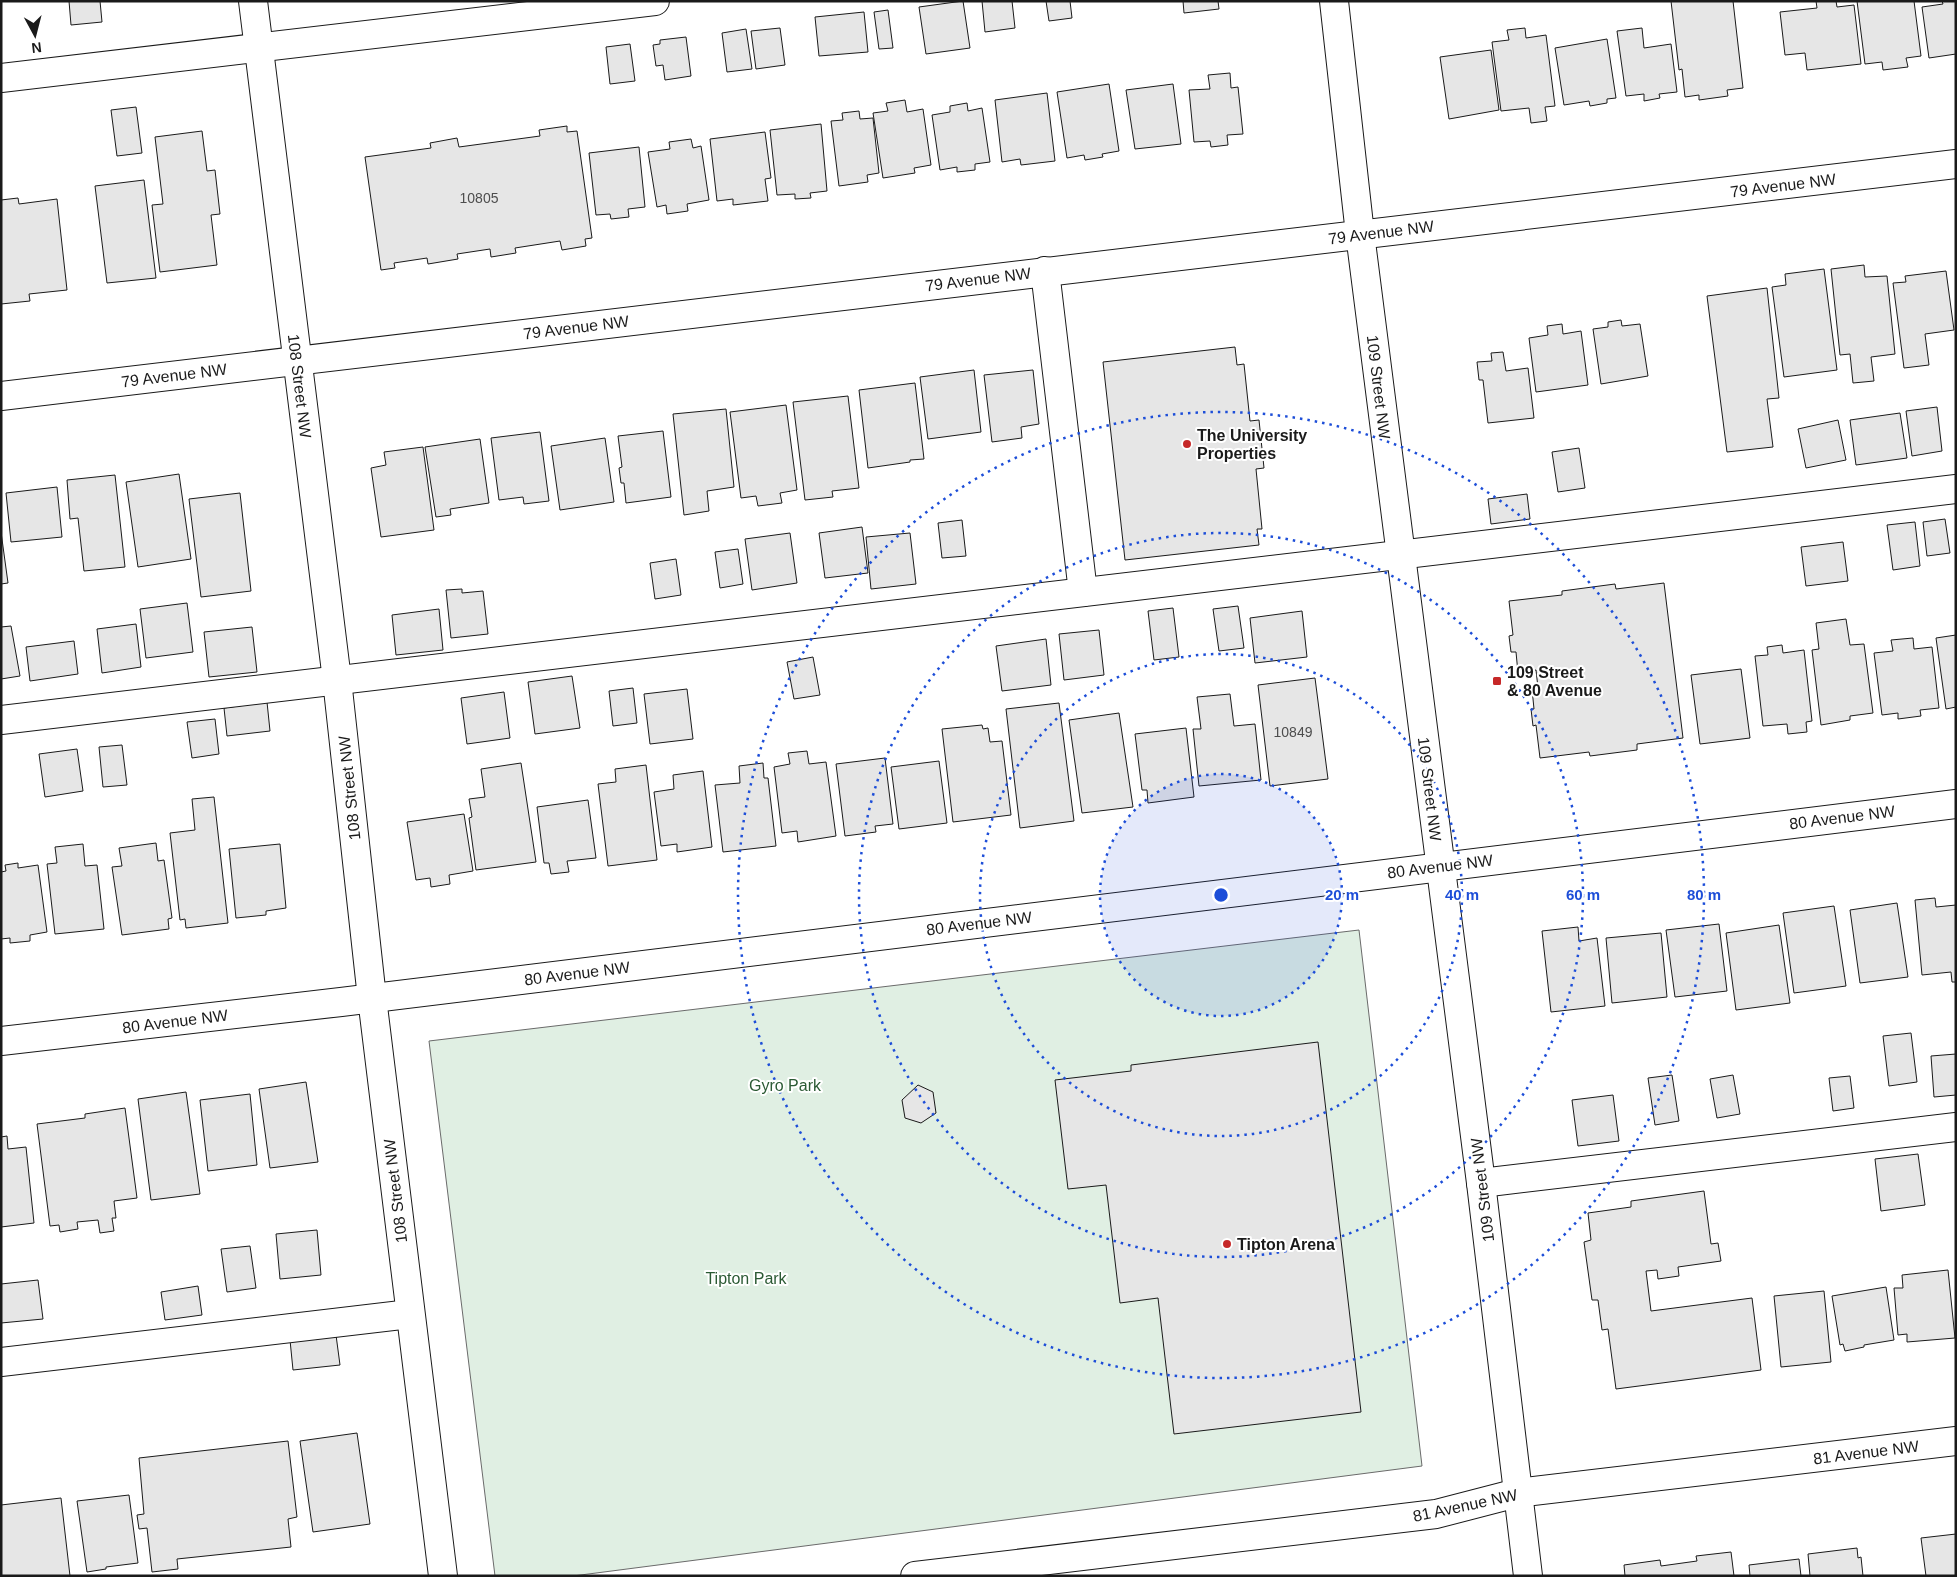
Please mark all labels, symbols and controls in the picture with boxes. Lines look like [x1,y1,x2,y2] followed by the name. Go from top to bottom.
[10,10,60,60] north arrow
[31,39,43,56] text: N
[1729,170,1838,200] street label: 79 Avenue NW
[460,190,499,206] house number: 10805
[1327,217,1436,247] street label: 79 Avenue NW
[924,264,1033,294] street label: 79 Avenue NW
[522,312,631,342] street label: 79 Avenue NW
[285,333,314,440] street label: 108 Street NW
[1364,334,1393,441] street label: 109 Street NW
[120,360,229,390] street label: 79 Avenue NW
[1197,427,1307,462] place label: The University Properties
[1181,438,1193,450] marker: The University Properties
[1507,664,1602,699] place label: 109 Street & 80 Avenue
[1491,675,1503,687] marker: 109 Street & 80 Avenue
[1274,724,1313,740] house number: 10849
[335,734,363,841] street label: 108 Street NW
[1415,736,1444,843] street label: 109 Street NW
[1788,802,1897,832] street label: 80 Avenue NW
[1386,851,1495,881] street label: 80 Avenue NW
[1212,886,1230,904] centre of rings
[1325,886,1359,903] text: 20 m
[1445,886,1479,903] text: 40 m
[1566,886,1600,903] text: 60 m
[1687,886,1721,903] text: 80 m
[925,908,1034,938] street label: 80 Avenue NW
[523,958,632,988] street label: 80 Avenue NW
[121,1006,230,1036] street label: 80 Avenue NW
[749,1077,822,1094] park label: Gyro Park
[1468,1136,1497,1243] street label: 109 Street NW
[381,1137,410,1244] street label: 108 Street NW
[1237,1236,1335,1253] place label: Tipton Arena
[1221,1238,1233,1250] marker: Tipton Arena
[705,1270,788,1287] park label: Tipton Park
[1812,1437,1921,1467] street label: 81 Avenue NW
[1411,1486,1520,1525] street label: 81 Avenue NW

